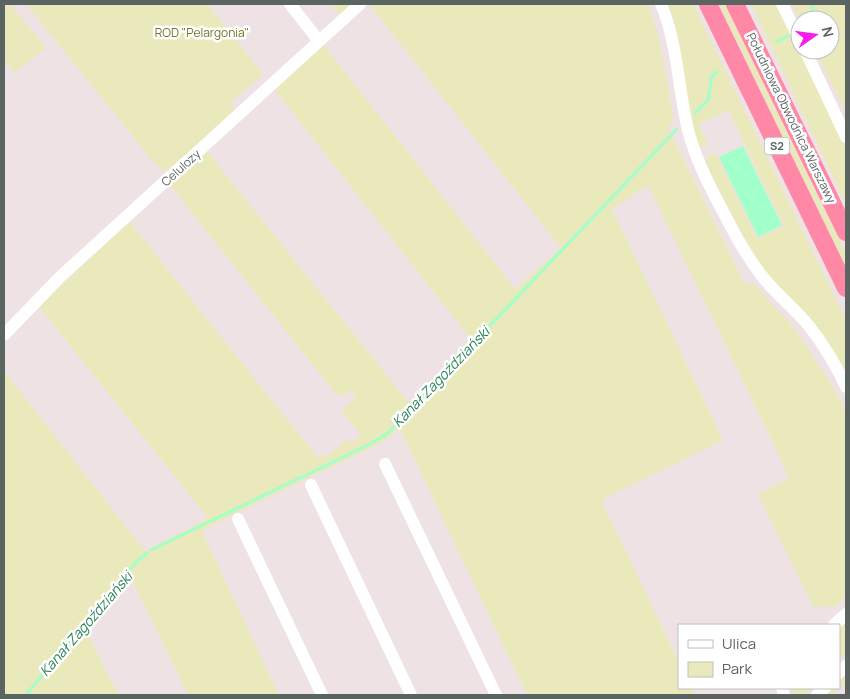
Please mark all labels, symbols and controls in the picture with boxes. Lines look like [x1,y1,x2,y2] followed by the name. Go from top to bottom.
[790,10,840,60] north arrow
[155,24,249,41] park label: ROD "Pelargonia"
[818,25,839,39] text: N
[743,30,841,206] street label: Południowa Obwodnica Warszawy
[764,138,790,154] road number: S2
[157,145,205,190] street label: Celulozy
[388,321,495,431] water label: Kanał Zagoździański
[35,566,137,680] water label: Kanał Zagoździański
[678,624,840,689] legend
[722,633,756,654] text: Ulica
[722,658,752,679] text: Park

